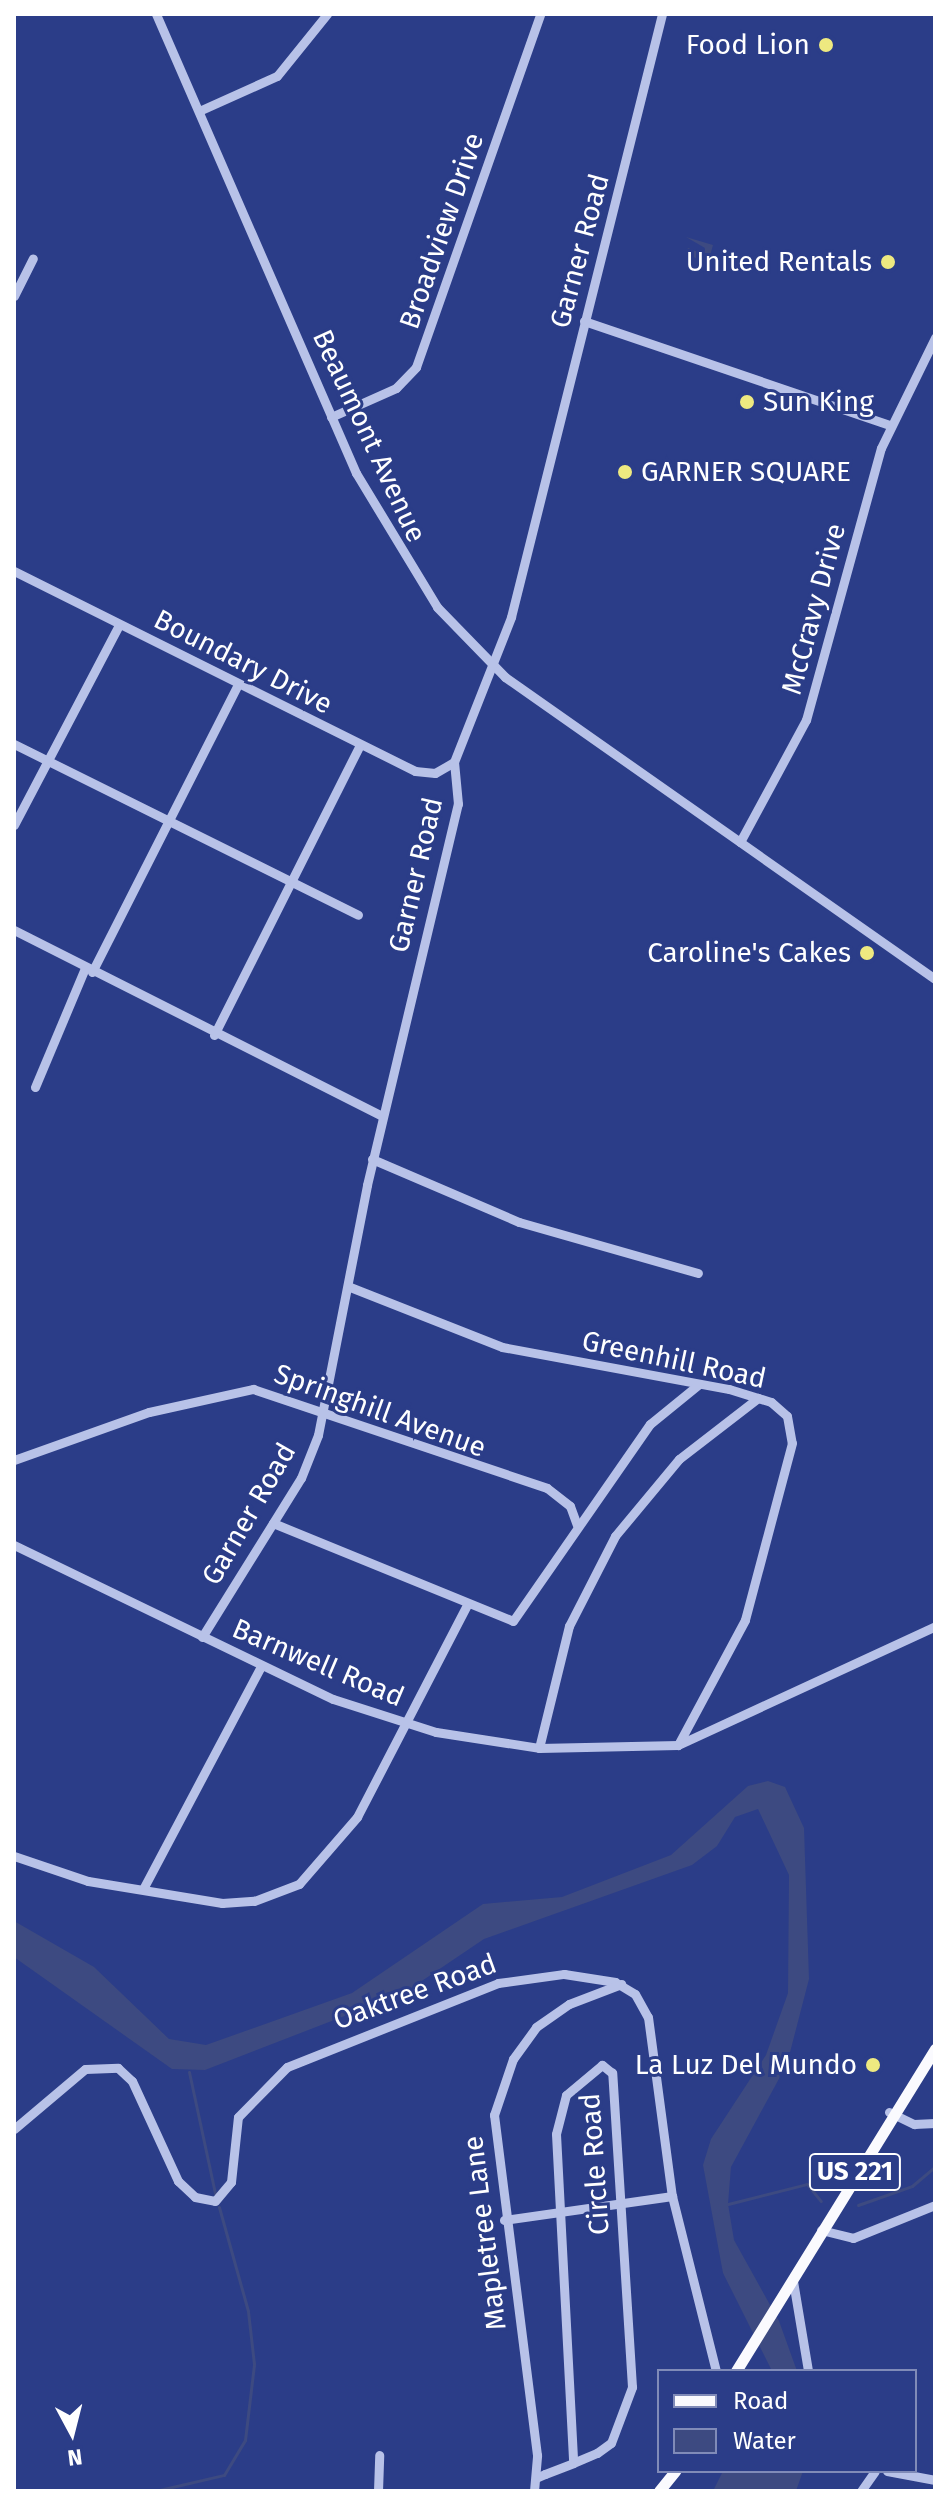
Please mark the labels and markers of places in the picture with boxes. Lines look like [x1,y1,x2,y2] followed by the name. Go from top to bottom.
[686,28,810,62] place label: Food Lion
[817,36,835,54] marker: Food Lion
[686,245,872,279] place label: United Rentals
[879,253,897,271] marker: United Rentals
[763,385,874,419] place label: Sun King
[738,393,756,411] marker: Sun King
[641,455,851,489] place label: GARNER SQUARE
[616,463,634,481] marker: GARNER SQUARE
[647,936,851,970] place label: Caroline's Cakes
[858,944,876,962] marker: Caroline's Cakes
[635,2048,857,2082] place label: La Luz Del Mundo
[864,2056,882,2074] marker: La Luz Del Mundo

